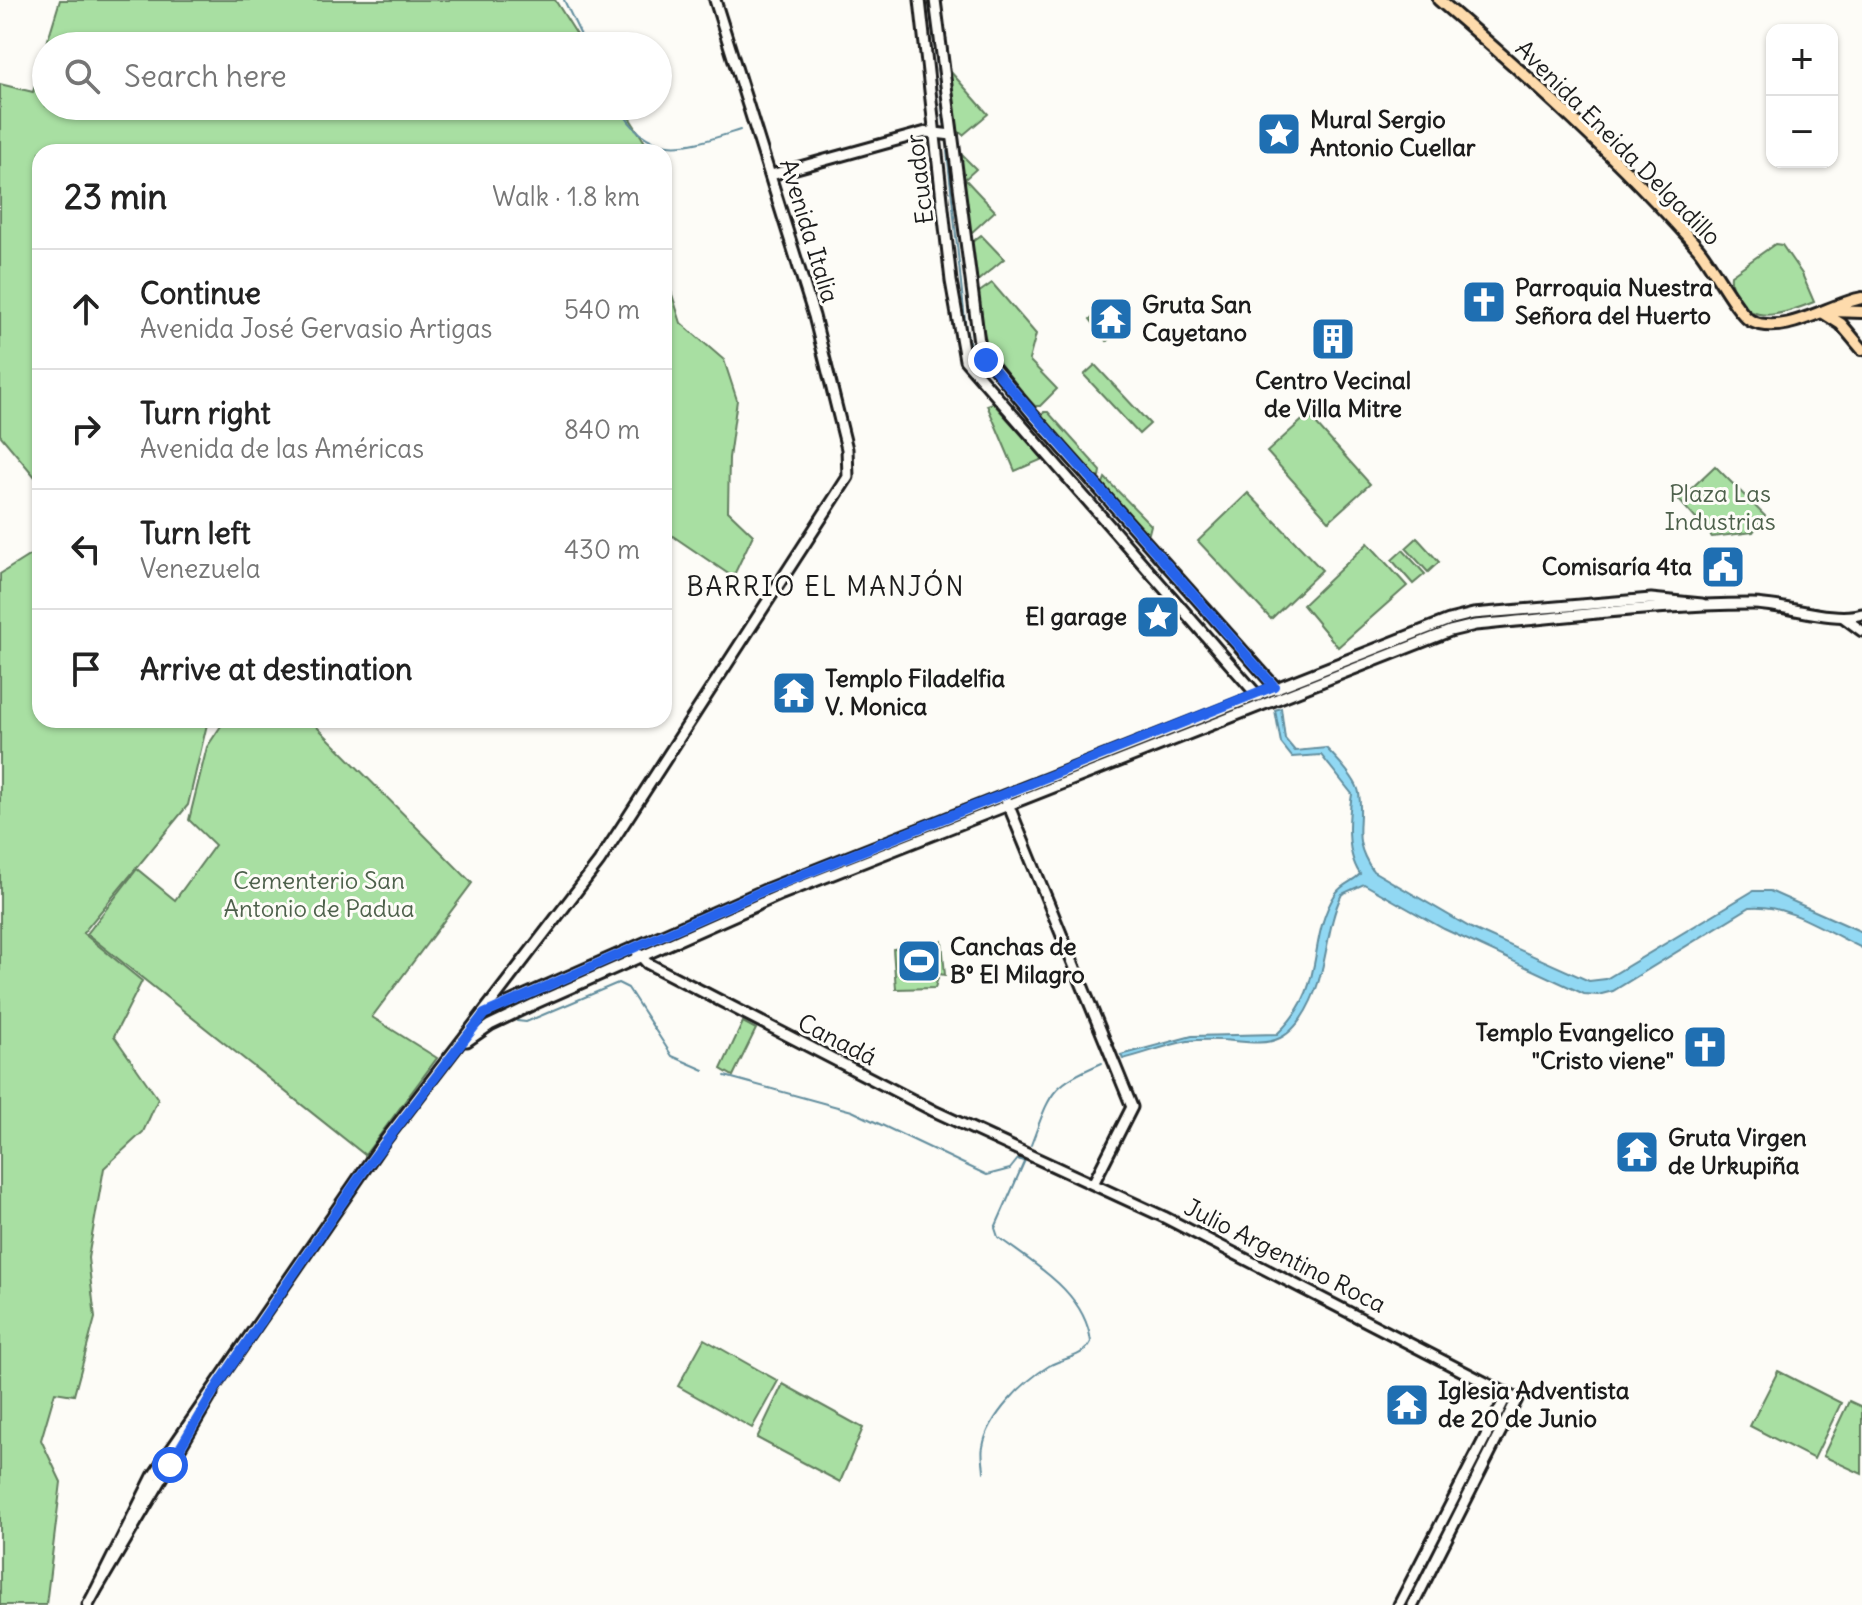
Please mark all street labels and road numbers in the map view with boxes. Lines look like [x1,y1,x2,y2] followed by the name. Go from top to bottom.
[1510,33,1728,251] street label: Avenida Eneida Delgadillo
[899,132,939,226] street label: Ecuador
[774,155,846,306] street label: Avenida Italia
[793,1007,882,1072] street label: Canadá
[1180,1191,1391,1319] street label: Julio Argentino Roca

